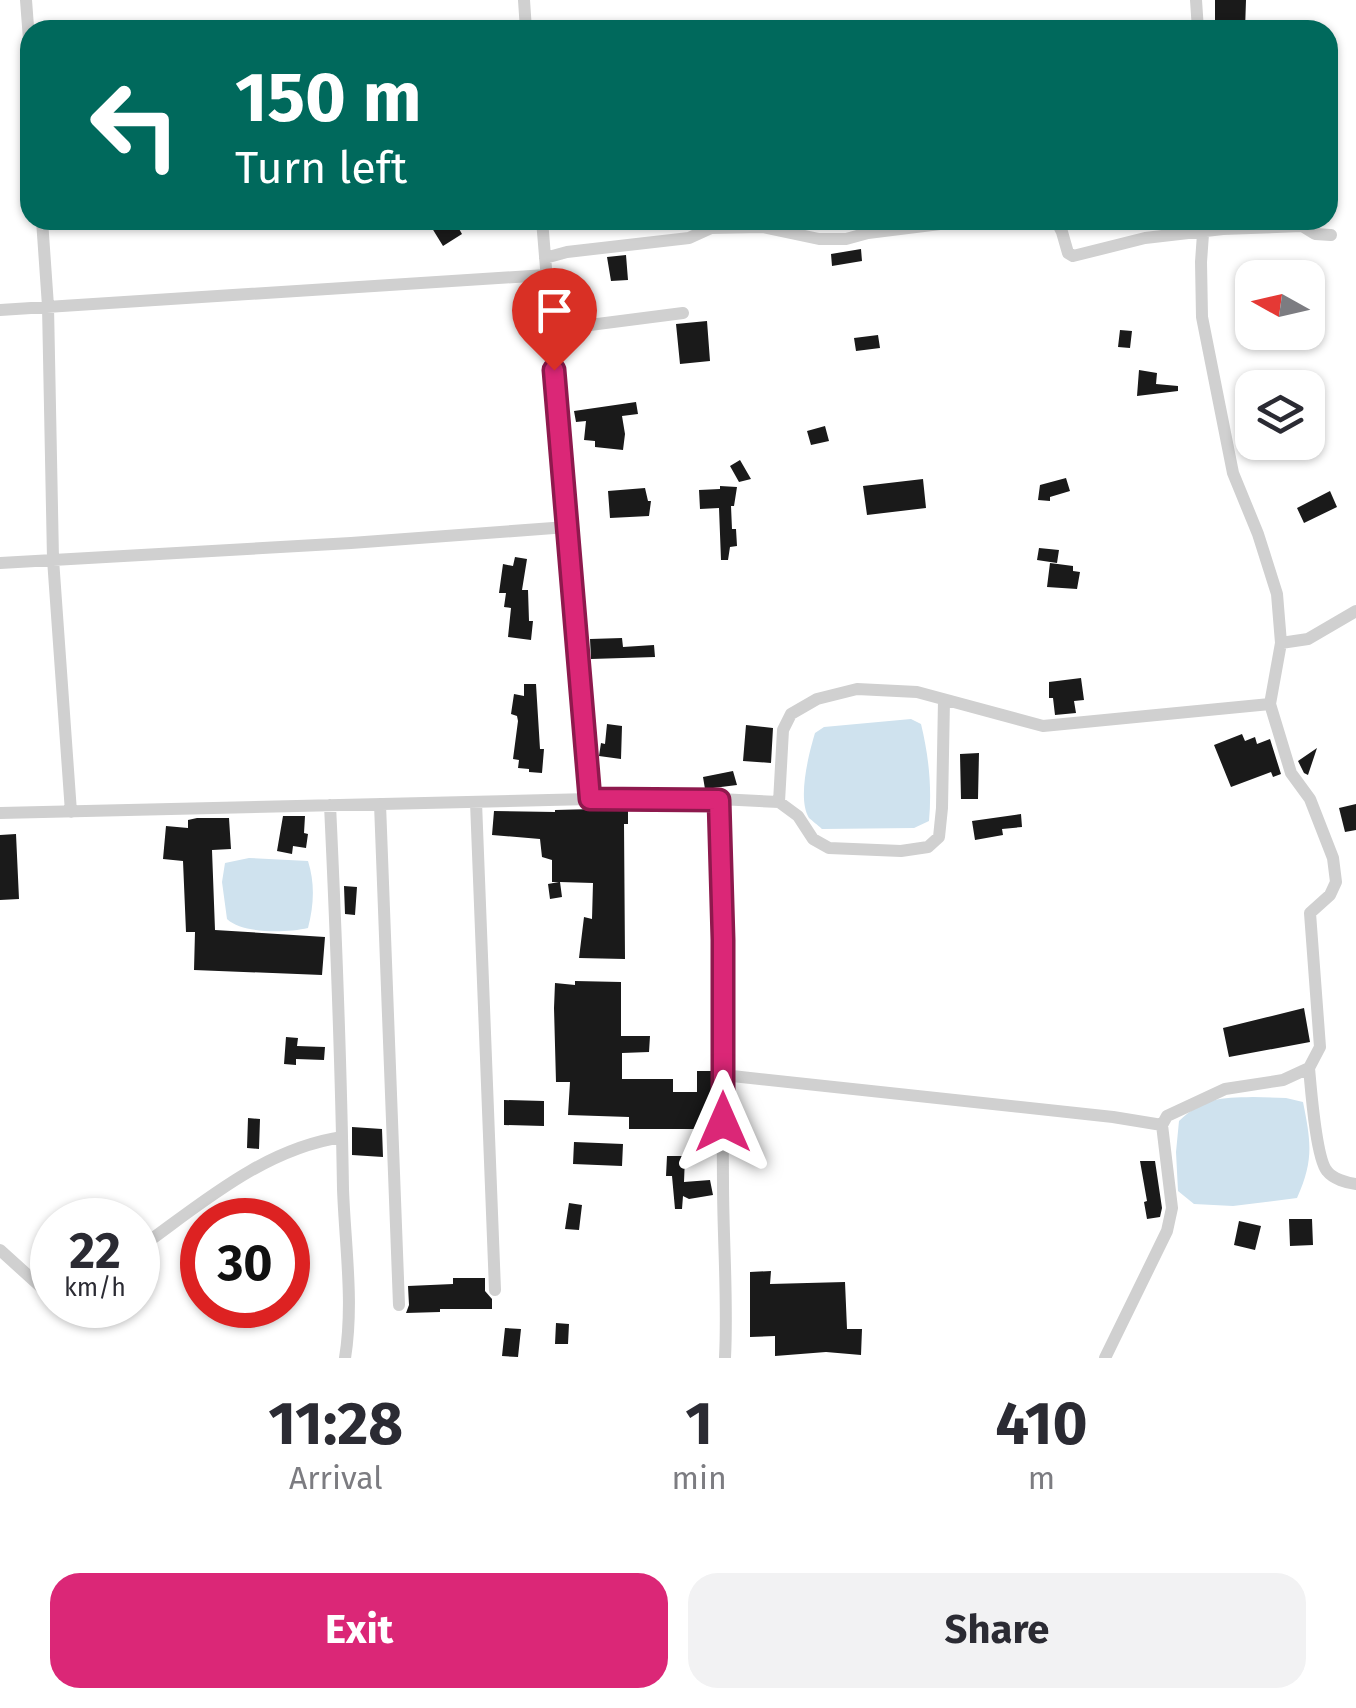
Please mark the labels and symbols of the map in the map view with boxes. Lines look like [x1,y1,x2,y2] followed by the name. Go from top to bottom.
[1235,260,1325,350] north arrow
[512,268,597,371] pin
[671,1070,775,1174] position arrow
[180,1198,310,1328] speed limit sign: 30

